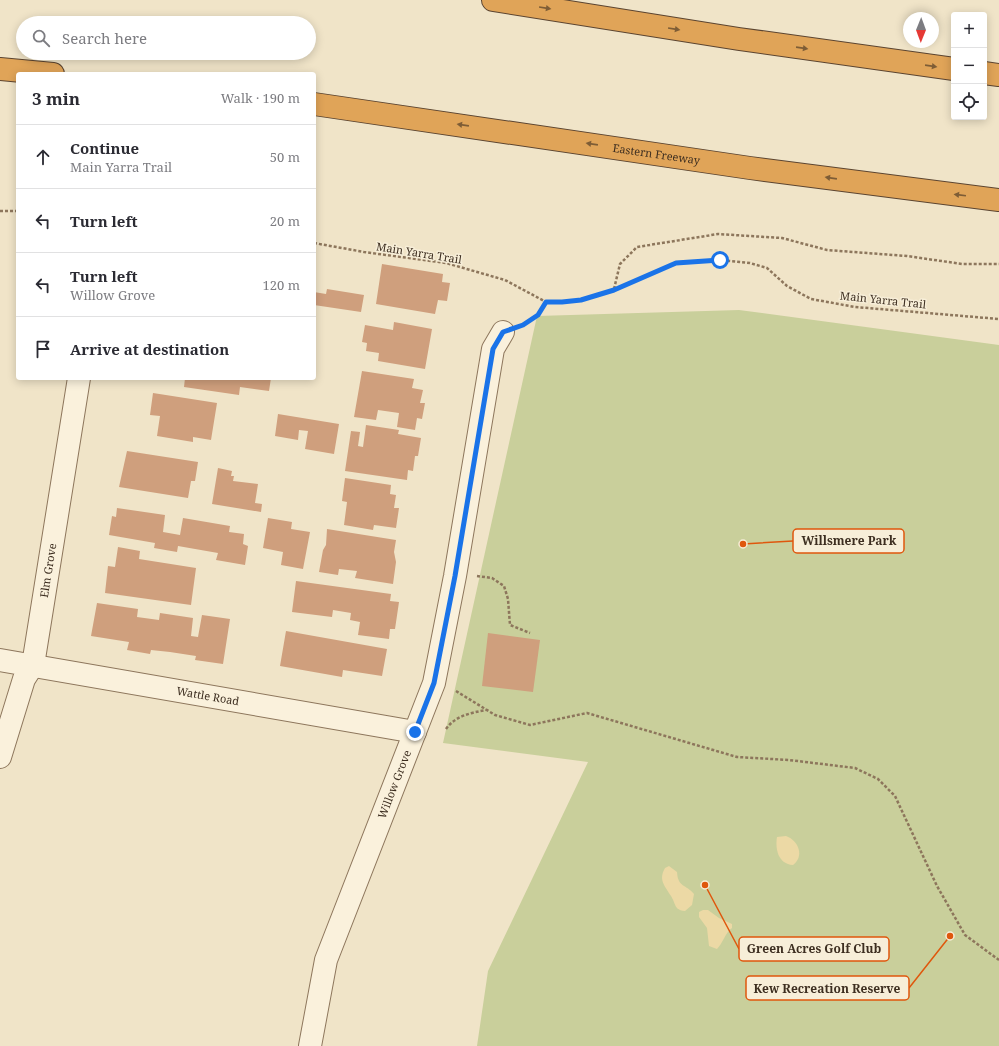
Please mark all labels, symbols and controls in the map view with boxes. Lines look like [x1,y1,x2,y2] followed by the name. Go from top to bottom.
[539,5,551,11] one-way arrow
[903,12,939,48] north arrow
[951,12,987,120] map controls
[951,12,987,48] button: +
[16,16,316,60] search box
[668,26,680,32] one-way arrow
[30,27,52,49] icon: search
[62,28,147,48] text: Search here
[796,45,808,51] one-way arrow
[951,48,987,84] button: −
[925,63,937,69] one-way arrow
[951,84,987,120] button: locate
[32,87,80,110] text: 3 min
[221,89,300,107] text: Walk · 190 m
[457,122,469,128] one-way arrow
[70,138,139,158] text: Continue
[612,140,702,168] street label: Eastern Freeway
[586,141,598,147] one-way arrow
[32,146,54,168] icon: ahead
[270,148,300,166] text: 50 m
[70,158,172,176] text: Main Yarra Trail
[825,175,837,181] one-way arrow
[954,192,966,199] one-way arrow
[32,210,54,232] icon: left
[70,211,138,231] text: Turn left
[270,212,300,230] text: 20 m
[375,238,464,267] street label: Main Yarra Trail
[711,251,729,269] route start
[70,266,138,286] text: Turn left
[32,274,54,296] icon: left
[263,276,300,294] text: 120 m
[70,286,155,304] text: Willow Grove
[839,288,927,312] street label: Main Yarra Trail
[32,338,54,360] icon: arrive
[70,339,229,359] text: Arrive at destination
[793,529,904,553] callout: Willsmere Park
[802,532,897,549] text: Willsmere Park
[36,542,59,599] street label: Elm Grove
[175,683,241,708] street label: Wattle Road
[406,723,424,741] route end
[374,748,414,821] street label: Willow Grove
[739,937,889,961] callout: Green Acres Golf Club
[747,940,881,957] text: Green Acres Golf Club
[746,976,909,1000] callout: Kew Recreation Reserve
[754,980,901,997] text: Kew Recreation Reserve

